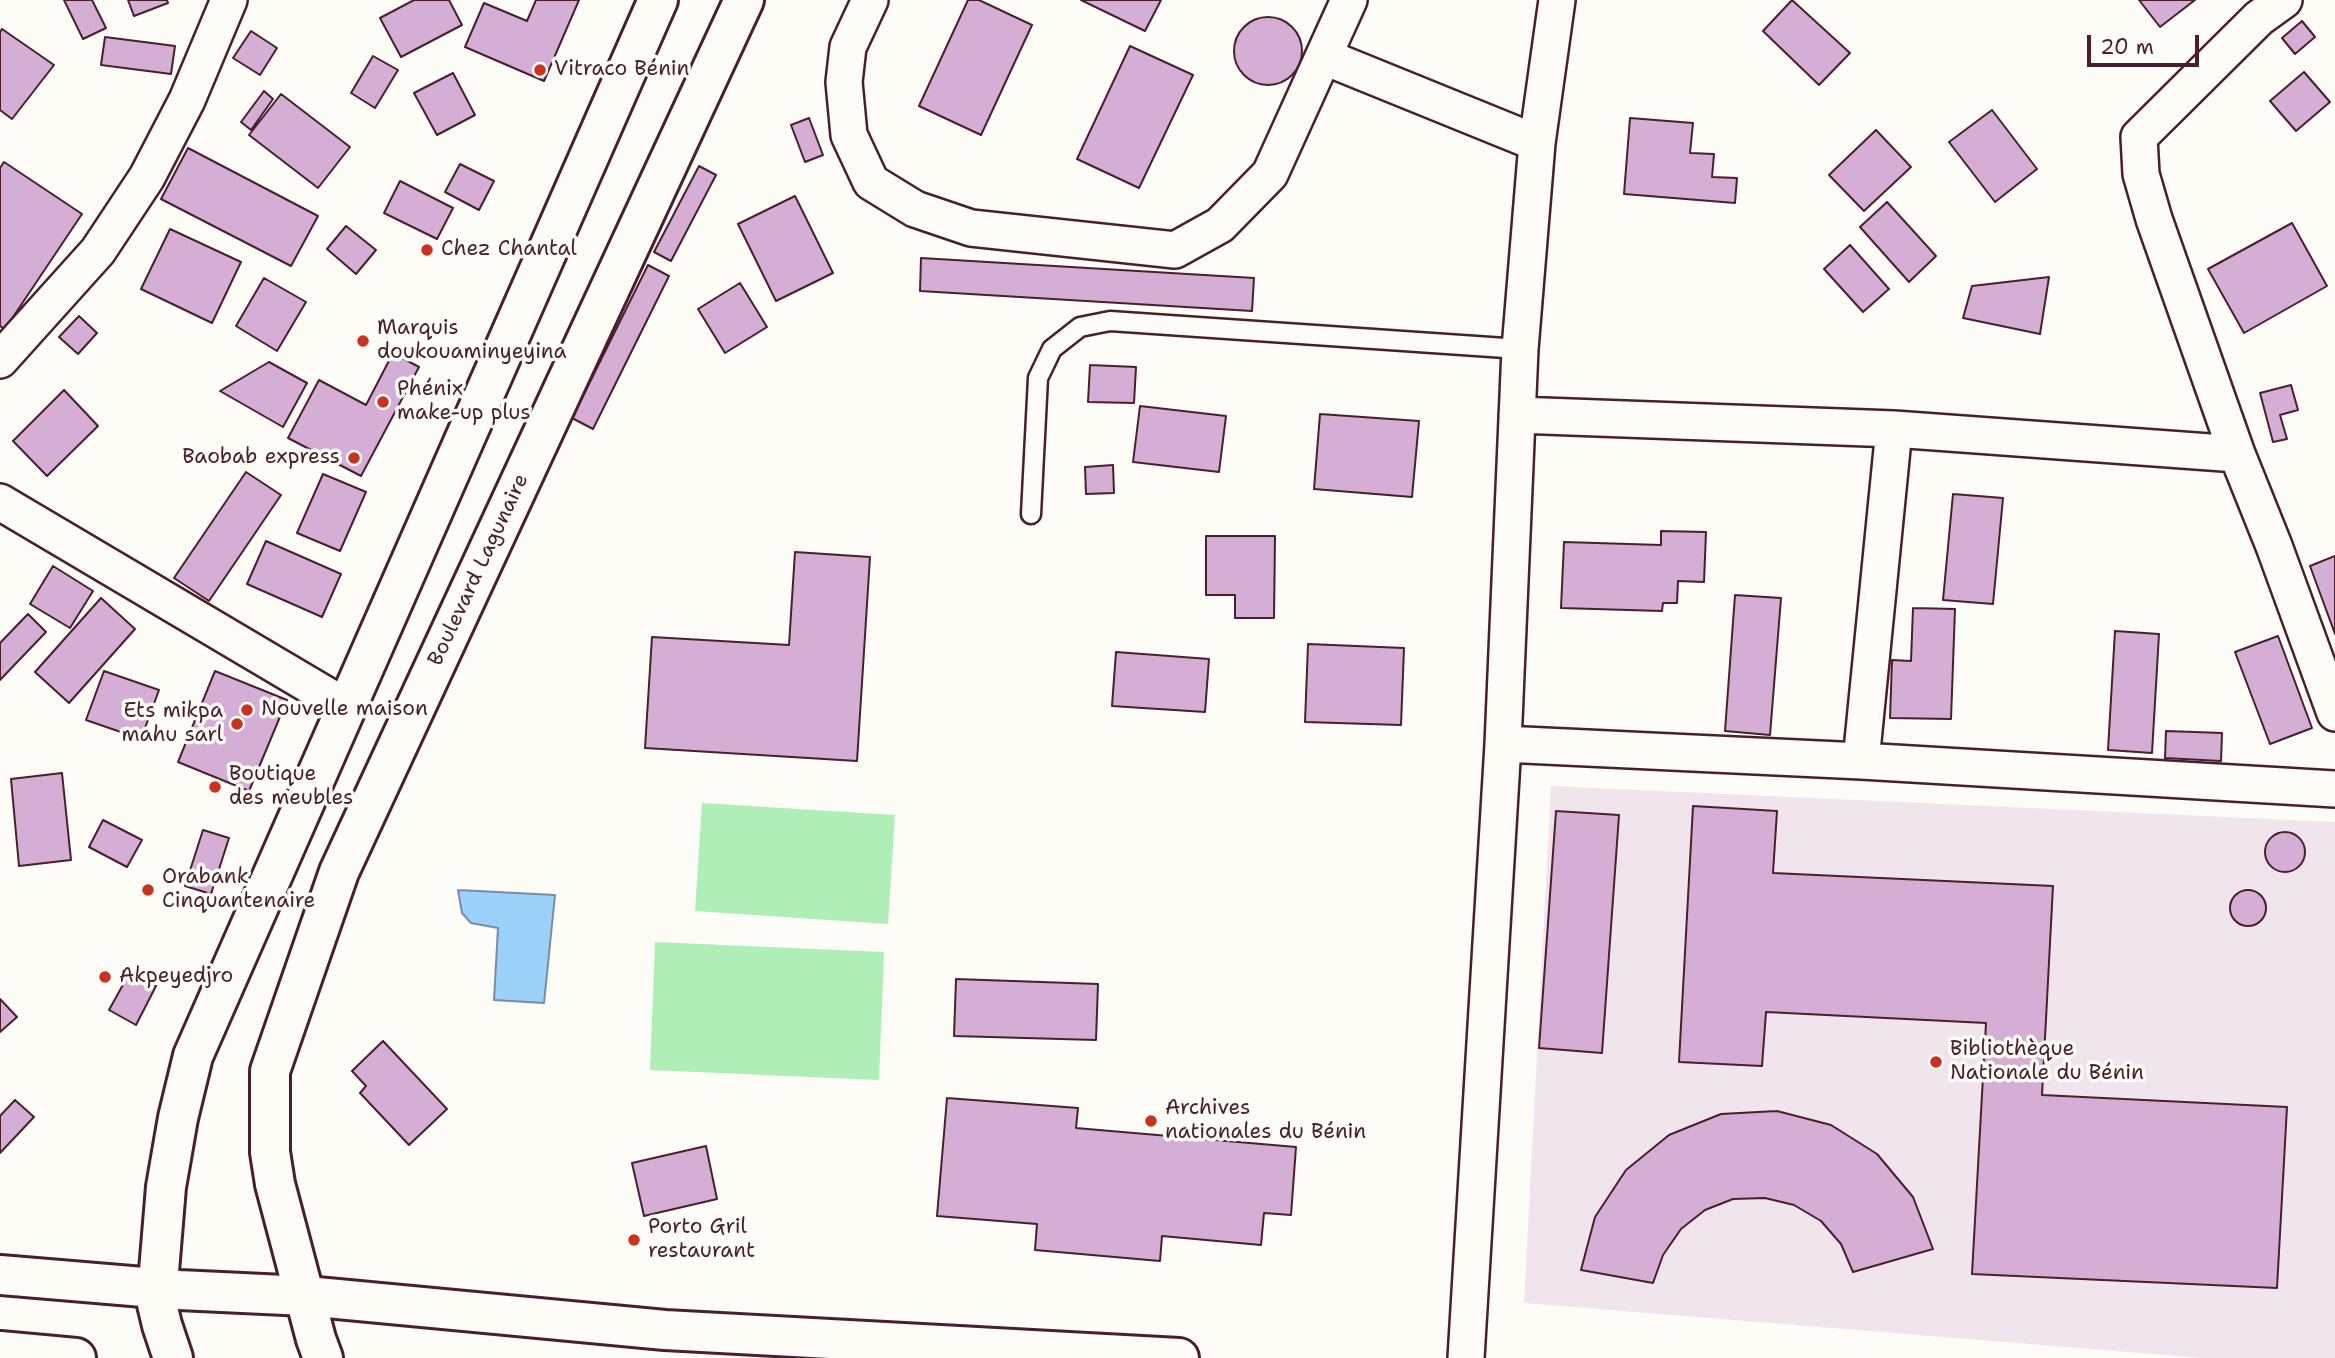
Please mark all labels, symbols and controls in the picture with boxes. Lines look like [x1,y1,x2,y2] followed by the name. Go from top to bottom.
[2090,21,2202,65] scale bar
[2100,33,2154,61] text: 20 m
[554,57,689,83] place label: Vitraco Bénin
[532,62,548,78] marker: Vitraco Bénin
[441,237,577,263] place label: Chez Chantal
[419,242,435,258] marker: Chez Chantal
[377,316,567,366] place label: Marquis doukouaminyeyina
[355,333,371,349] marker: Marquis doukouaminyeyina
[397,377,531,427] place label: Phénix make-up plus
[375,394,391,410] marker: Phénix make-up plus
[182,445,340,471] place label: Baobab express
[346,450,362,466] marker: Baobab express
[423,470,535,670] street label: Boulevard Lagunaire
[261,697,428,723] place label: Nouvelle maison
[121,699,223,749] place label: Ets mikpa mahu sarl
[239,702,255,718] marker: Nouvelle maison
[229,716,245,732] marker: Ets mikpa mahu sarl
[229,762,353,812] place label: Boutique des meubles
[207,779,223,795] marker: Boutique des meubles
[162,865,315,915] place label: Orabank Cinquantenaire
[140,882,156,898] marker: Orabank Cinquantenaire
[119,964,233,990] place label: Akpeyedjro
[97,969,113,985] marker: Akpeyedjro
[1950,1037,2144,1087] place label: Bibliothèque Nationale du Bénin
[1928,1054,1944,1070] marker: Bibliothèque Nationale du Bénin
[1165,1096,1366,1146] place label: Archives nationales du Bénin
[1143,1113,1159,1129] marker: Archives nationales du Bénin
[648,1215,755,1265] place label: Porto Gril restaurant
[626,1232,642,1248] marker: Porto Gril restaurant

